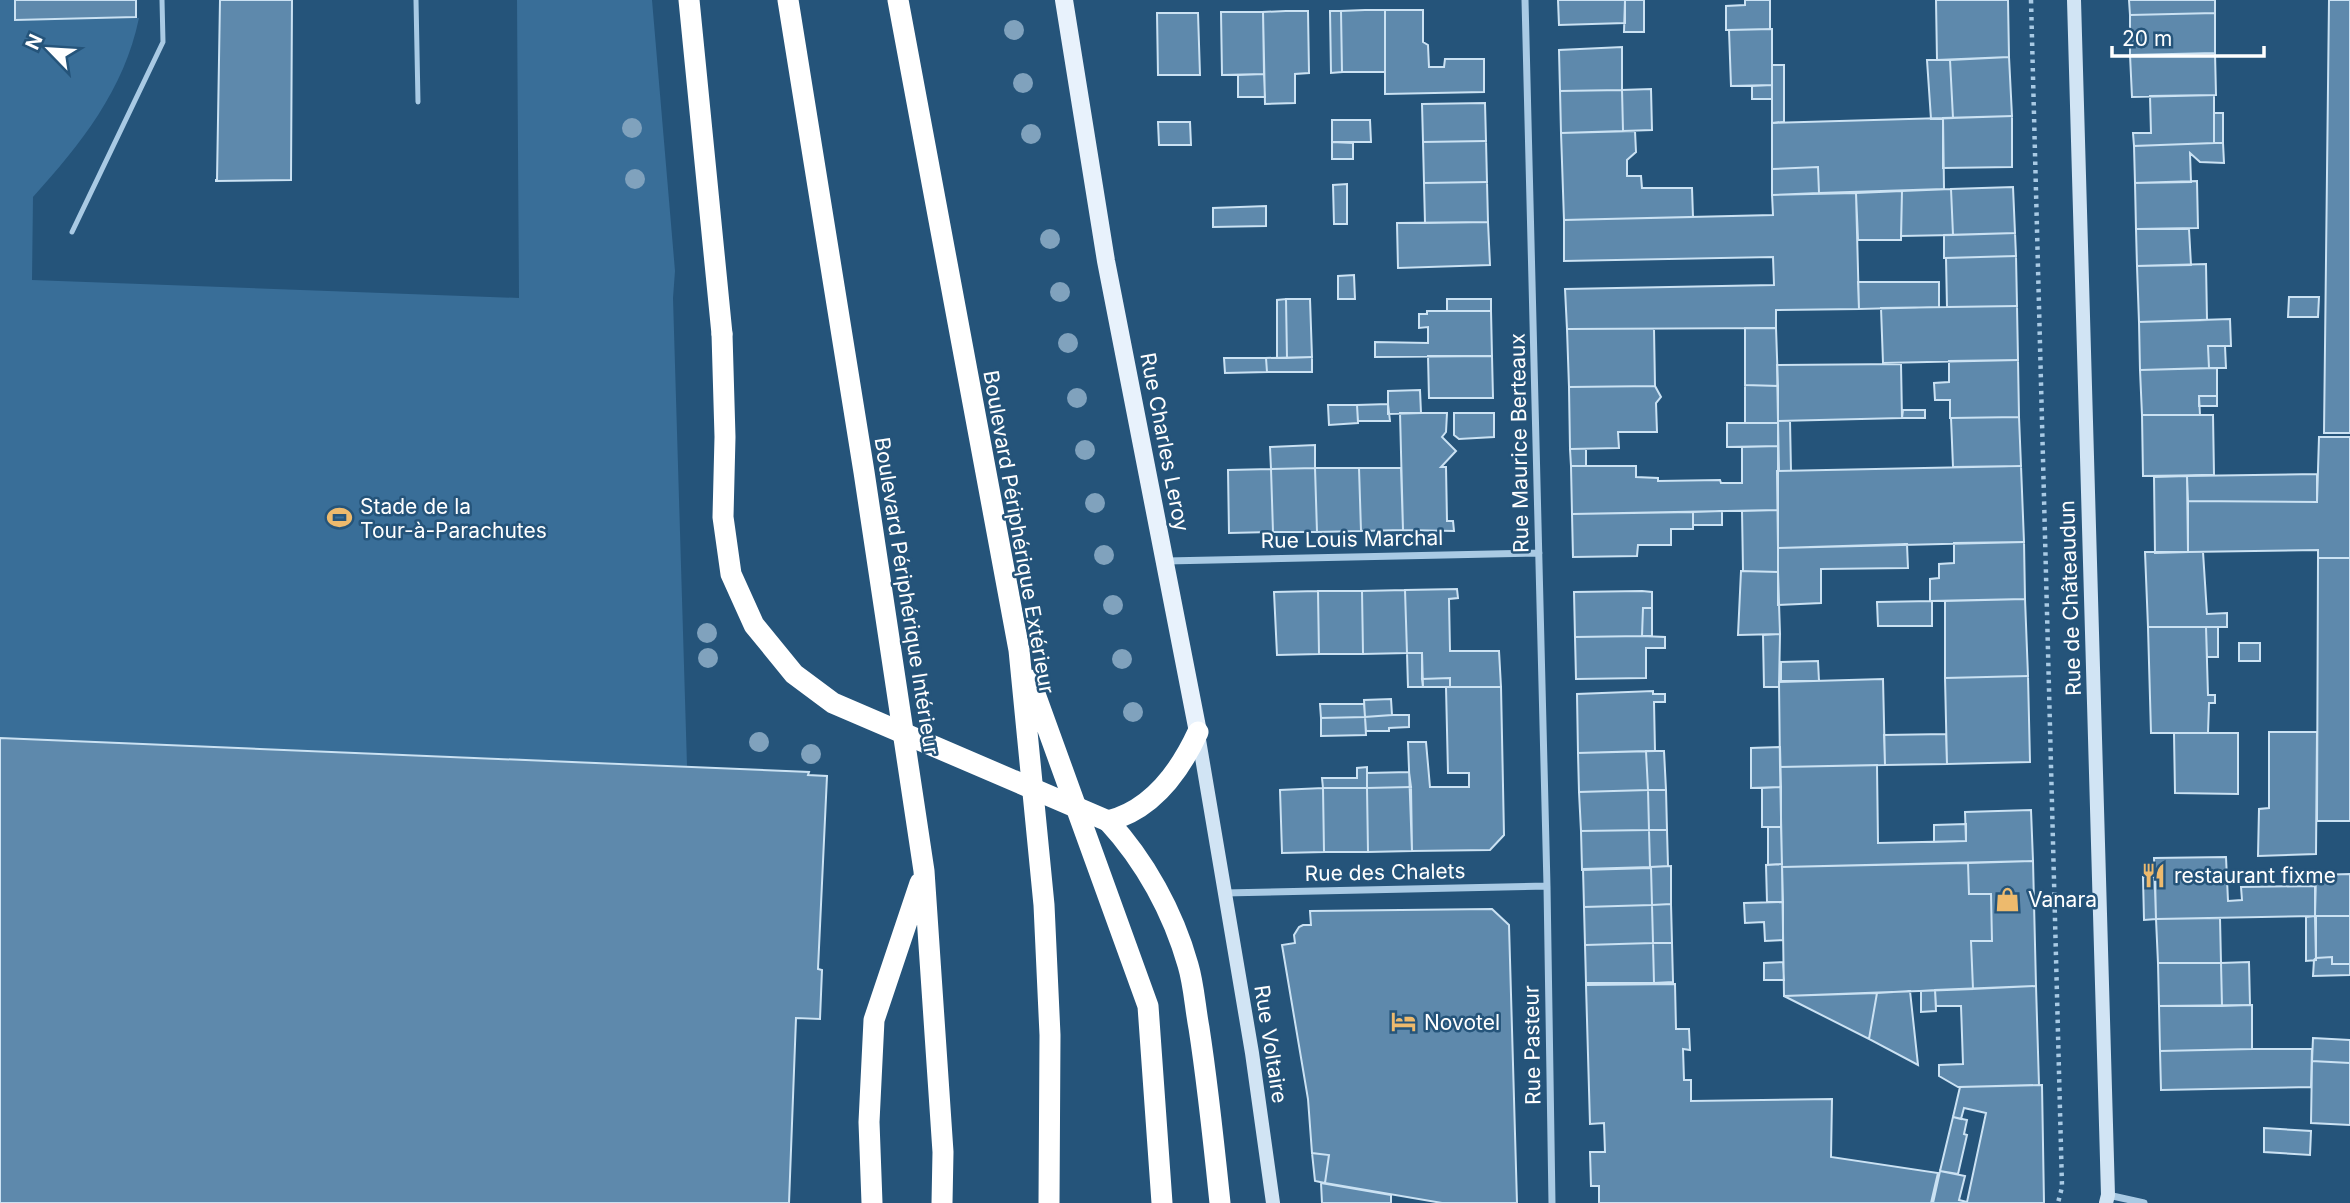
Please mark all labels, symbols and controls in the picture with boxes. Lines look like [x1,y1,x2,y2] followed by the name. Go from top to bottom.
[14,14,84,84] north arrow
[2112,14,2264,58] scale bar
[2122,26,2172,51] text: 20 m
[21,31,48,53] text: N
[1505,333,1533,553] street label: Rue Maurice Berteaux
[1135,350,1195,534] street label: Rue Charles Leroy
[978,368,1060,696] street label: Boulevard Périphérique Extérieur
[870,435,945,757] street label: Boulevard Périphérique Intérieur
[360,494,547,543] place label: Stade de la Tour-à-Parachutes
[2054,500,2086,696] street label: Rue de Châteaudun
[326,504,354,532] sports icon: Stade de la Tour-à-Parachutes
[1260,525,1444,553] street label: Rue Louis Marchal
[1304,858,1466,886] street label: Rue des Chalets
[2140,861,2168,889] restaurant icon: restaurant fixme
[2174,863,2336,888] place label: restaurant fixme
[1994,885,2022,913] shop icon: Vanara
[2028,887,2097,912] place label: Vanara
[1249,983,1293,1105] street label: Rue Voltaire
[1518,985,1546,1105] street label: Rue Pasteur
[1390,1008,1418,1036] hotel icon: Novotel
[1424,1010,1500,1035] place label: Novotel

